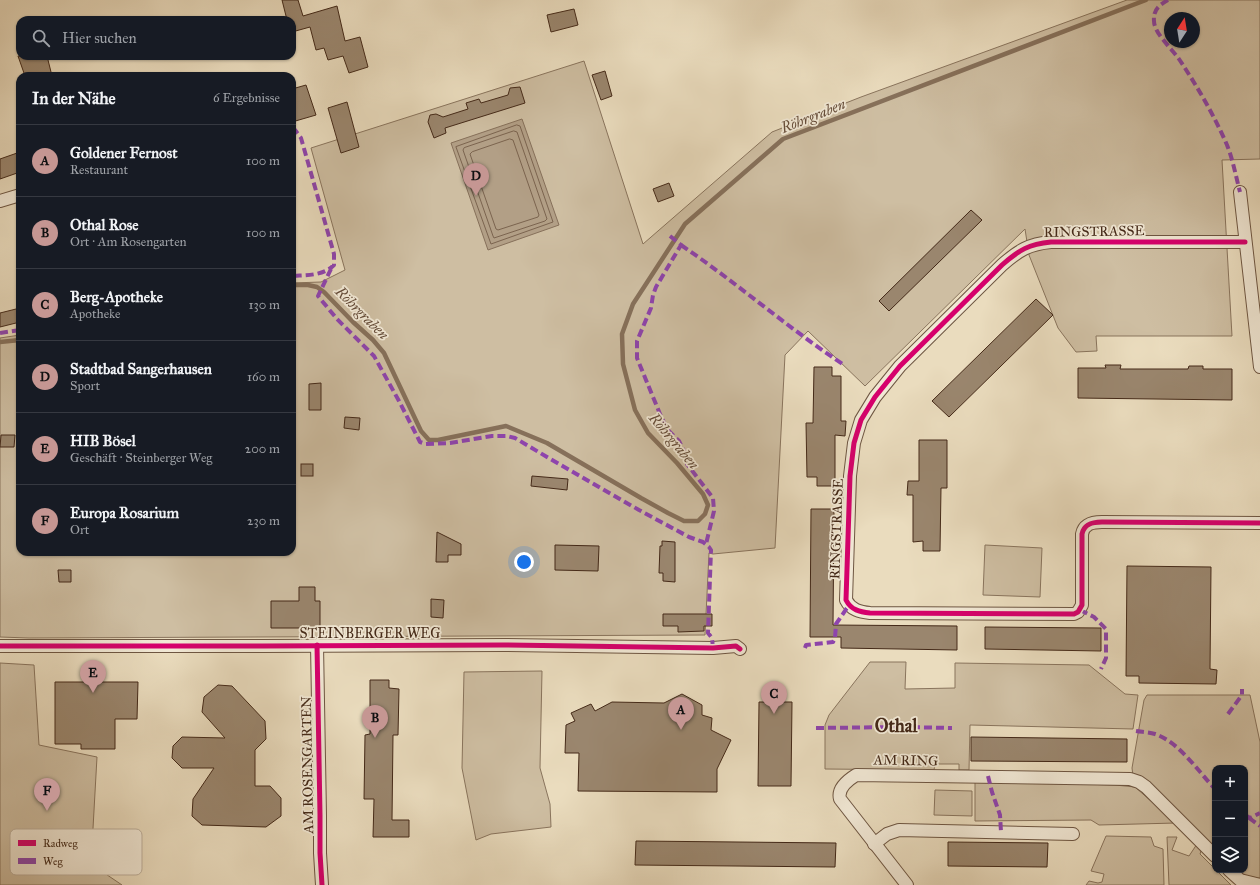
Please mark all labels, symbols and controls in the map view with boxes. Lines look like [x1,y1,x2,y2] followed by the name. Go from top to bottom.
[1164,12,1200,48] north arrow
[16,16,296,60] search box
[30,27,52,49] icon: search
[62,29,137,47] text: Hier suchen
[32,88,116,109] text: In der Nähe
[213,90,280,106] text: 6 Ergebnisse
[777,95,848,137] water label: Röhrgraben
[70,144,178,162] text: Goldener Fernost
[41,153,49,169] text: A
[246,153,280,169] text: 100 m
[70,162,128,178] text: Restaurant
[463,163,489,196] pin: D
[70,216,139,234] text: Othal Rose
[1043,222,1145,241] street label: RINGSTRASSE
[41,225,49,241] text: B
[246,225,280,241] text: 100 m
[70,234,187,250] text: Ort · Am Rosengarten
[331,282,393,344] water label: Röhrgraben
[70,288,163,306] text: Berg-Apotheke
[41,297,49,313] text: C
[248,297,280,313] text: 130 m
[70,306,120,322] text: Apotheke
[70,360,212,378] text: Stadtbad Sangerhausen
[40,369,50,385] text: D
[247,369,280,385] text: 160 m
[70,378,100,394] text: Sport
[645,408,703,473] water label: Röhrgraben
[70,432,136,450] text: HIB Bösel
[40,441,50,457] text: E
[245,441,280,457] text: 200 m
[70,450,212,466] text: Geschäft · Steinberger Weg
[826,478,847,580] street label: RINGSTRASSE
[70,504,179,522] text: Europa Rosarium
[41,513,49,529] text: F
[247,513,280,529] text: 230 m
[70,522,89,538] text: Ort
[514,552,534,572] your location
[300,625,440,642] street label: STEINBERGER WEG
[80,660,106,693] pin: E
[761,681,787,714] pin: C
[298,696,317,835] street label: AM ROSENGARTEN
[668,697,694,730] pin: A
[362,705,388,738] pin: B
[875,715,918,737] district label: Othal
[873,751,938,770] street label: AM RING
[1212,765,1248,873] map controls
[1212,765,1248,801] button: +
[34,778,60,811] pin: F
[1212,801,1248,837] button: −
[10,829,142,875] legend
[43,837,79,850] text: Radweg
[1212,837,1248,873] button: layers
[43,855,64,868] text: Weg

